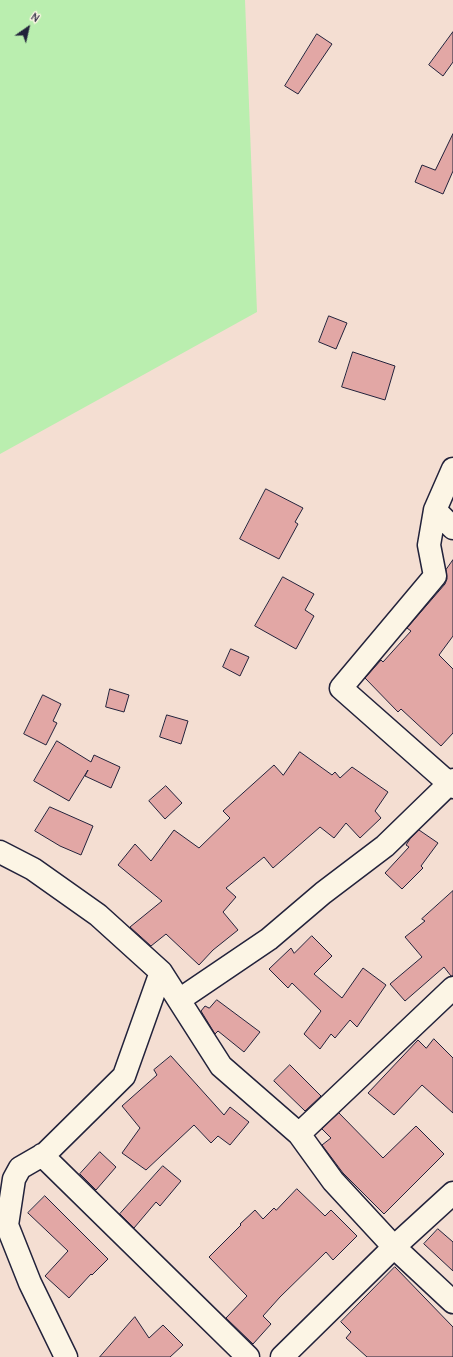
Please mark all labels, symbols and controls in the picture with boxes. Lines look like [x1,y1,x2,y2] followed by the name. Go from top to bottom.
[8,8,48,48] north arrow
[28,10,42,25] text: N

